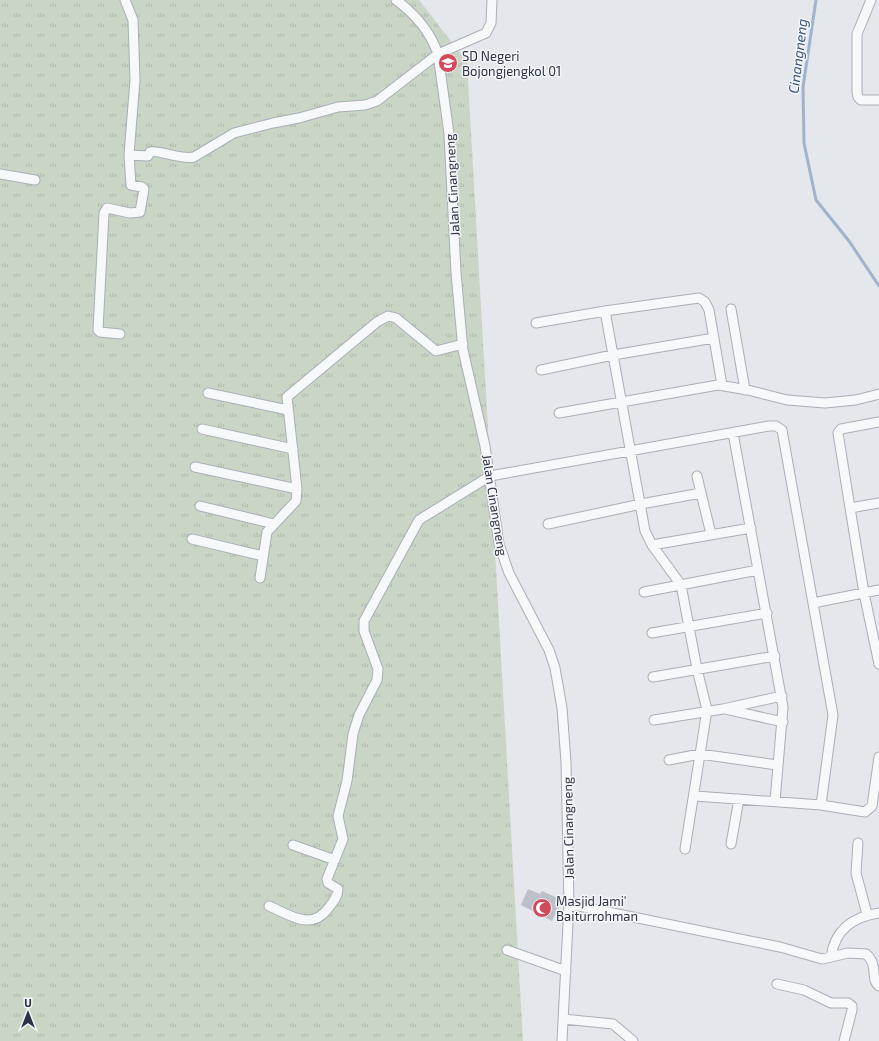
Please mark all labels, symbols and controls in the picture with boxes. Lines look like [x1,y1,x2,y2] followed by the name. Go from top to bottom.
[784,17,811,94] water label: Cinangneng
[462,48,561,79] place label: SD Negeri Bojongjengkol 01
[437,52,459,74] school or university icon: SD Negeri Bojongjengkol 01
[441,133,463,237] street label: Jalan Cinangneng
[479,453,511,557] street label: Jalan Cinangneng
[559,777,577,879] street label: Jalan Cinangneng
[556,893,638,924] place label: Masjid Jami' Baiturrohman
[531,897,553,919] mosque icon: Masjid Jami' Baiturrohman
[8,993,48,1033] north arrow
[24,996,32,1009] text: U

